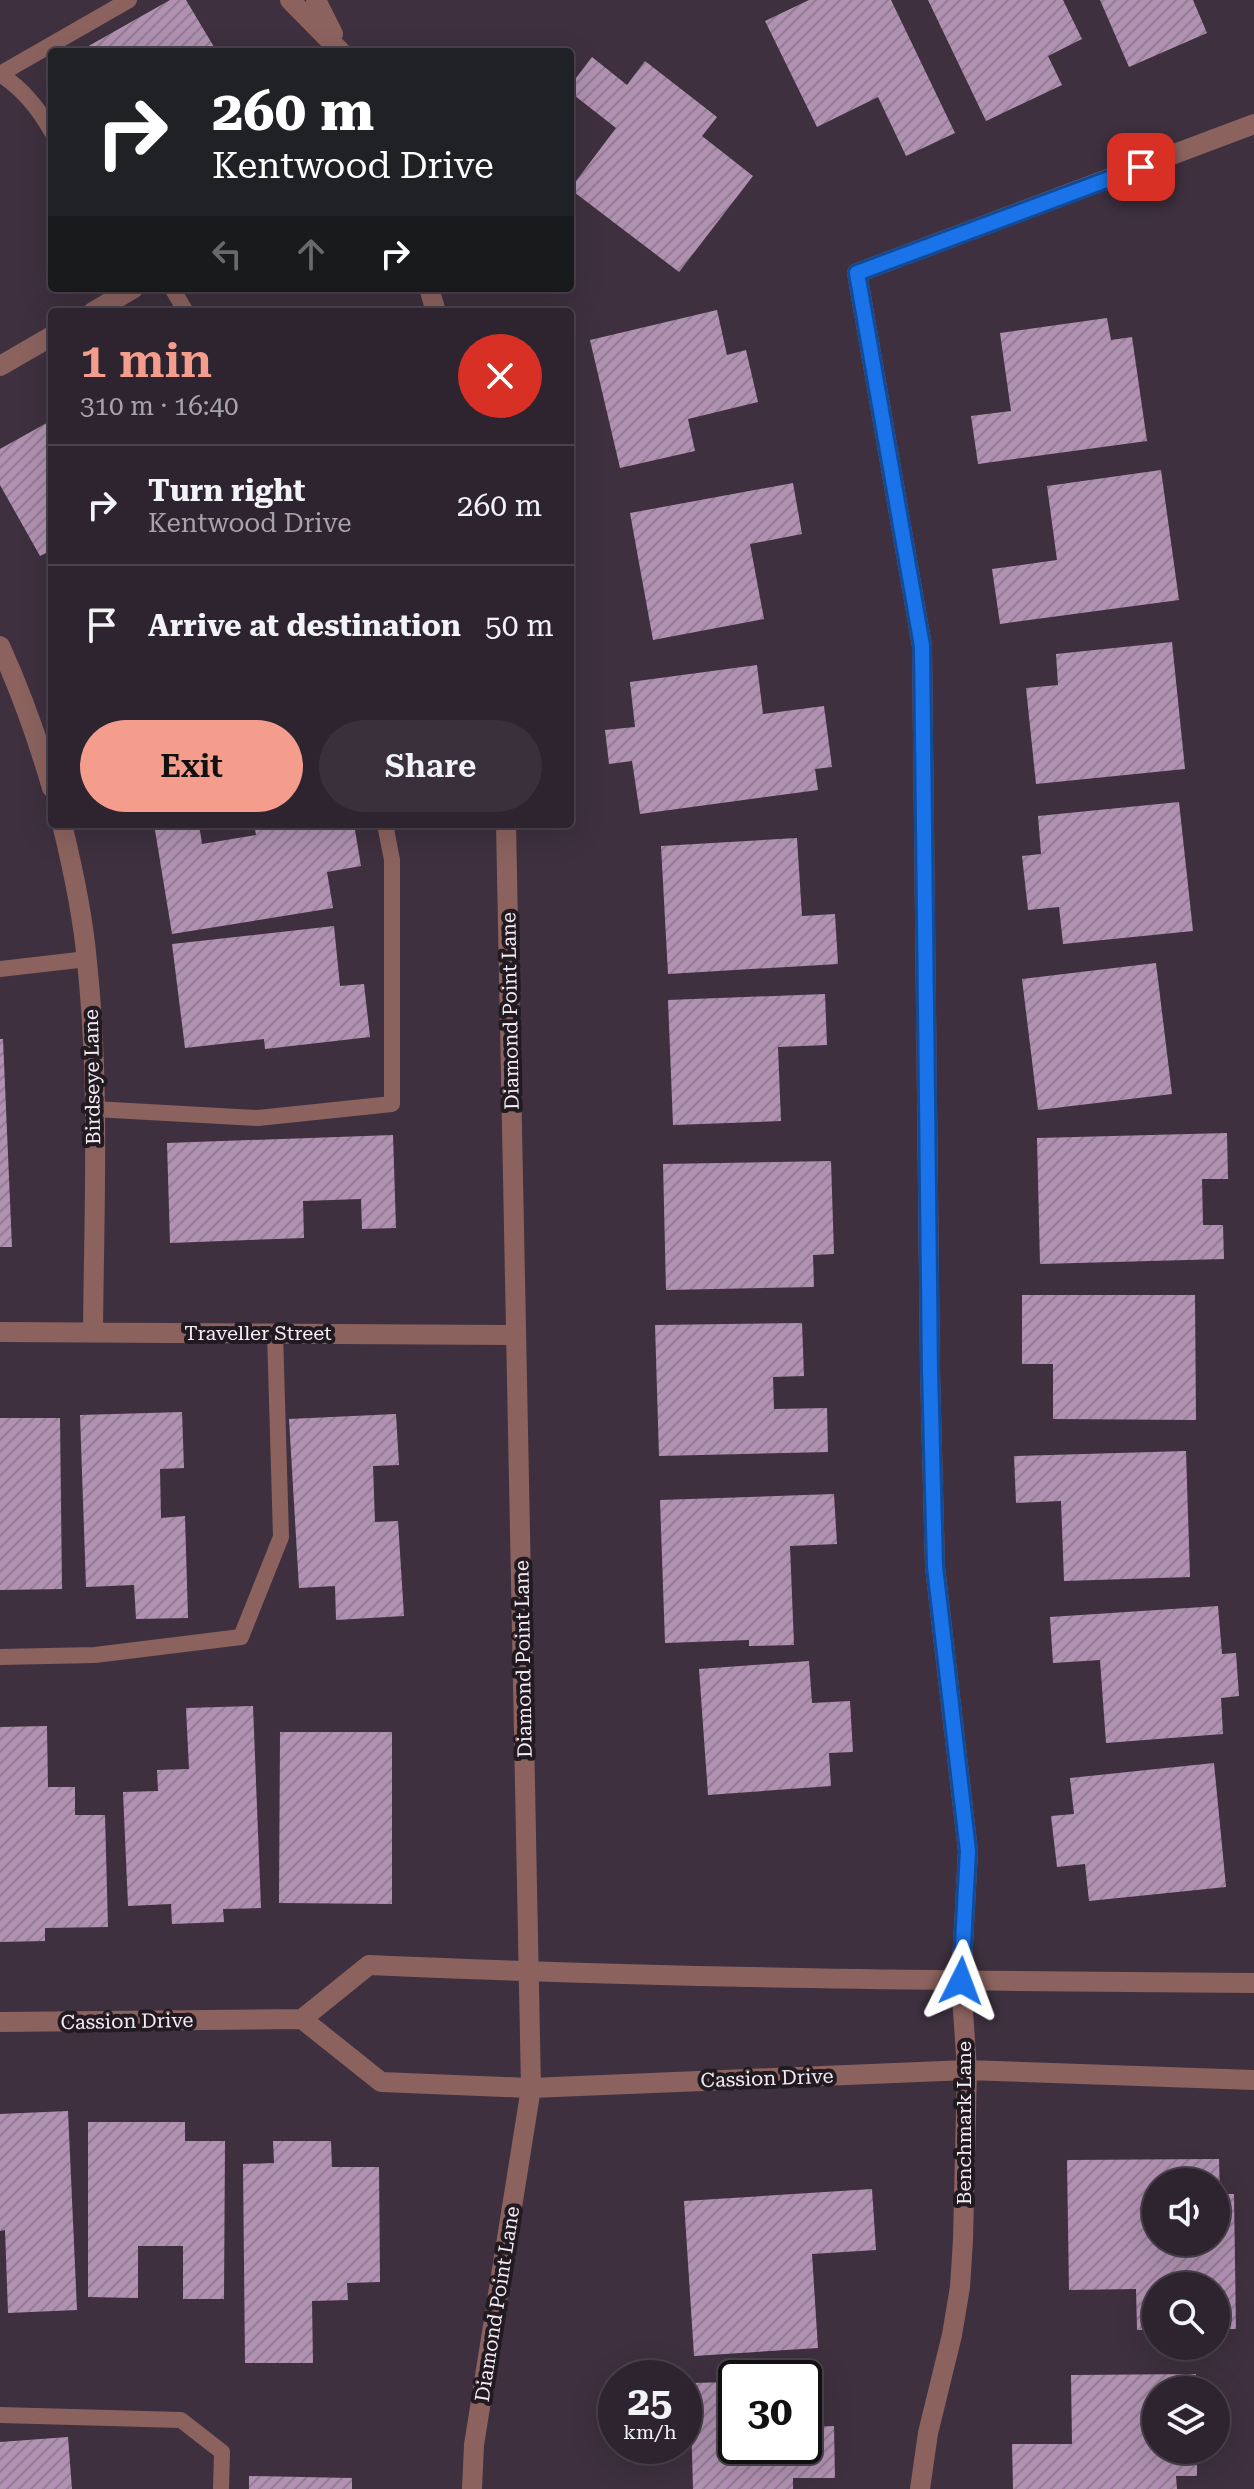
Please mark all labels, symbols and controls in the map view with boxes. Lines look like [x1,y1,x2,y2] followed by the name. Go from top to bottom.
[212,78,374,144] text: 260 m
[80,80,184,184] icon: right
[1107,133,1175,201] pin
[212,145,494,187] text: Kentwood Drive
[1119,145,1163,189] icon: arrive
[205,232,249,276] icon: left
[289,232,333,276] icon: ahead
[373,232,417,276] icon: right
[80,333,212,389] text: 1 min
[458,334,542,418] button: close
[80,391,239,421] text: 310 m · 16:40
[148,473,305,508] text: Turn right
[80,483,124,527] icon: right
[457,488,542,523] text: 260 m
[148,508,351,538] text: Kentwood Drive
[80,603,124,647] icon: arrive
[148,608,461,643] text: Arrive at destination
[485,608,554,643] text: 50 m
[80,720,303,812] button: Exit
[319,720,542,812] button: Share
[496,912,524,1110] street label: Diamond Point Lane
[79,1009,105,1145] street label: Birdseye Lane
[184,1321,332,1345] street label: Traveller Street
[509,1560,537,1758] street label: Diamond Point Lane
[919,1939,1003,2023] position arrow
[60,2008,194,2034] street label: Cassion Drive
[952,2041,976,2205] street label: Benchmark Lane
[700,2064,834,2092] street label: Cassion Drive
[1142,2168,1230,2464] map controls
[1142,2168,1230,2256] button: sound
[470,2204,524,2404] street label: Diamond Point Lane
[1142,2272,1230,2360] button: search
[718,2360,822,2464] speed limit sign: 30
[1142,2376,1230,2464] button: layers
[628,2378,672,2425] text: 25
[623,2420,677,2444] text: km/h

